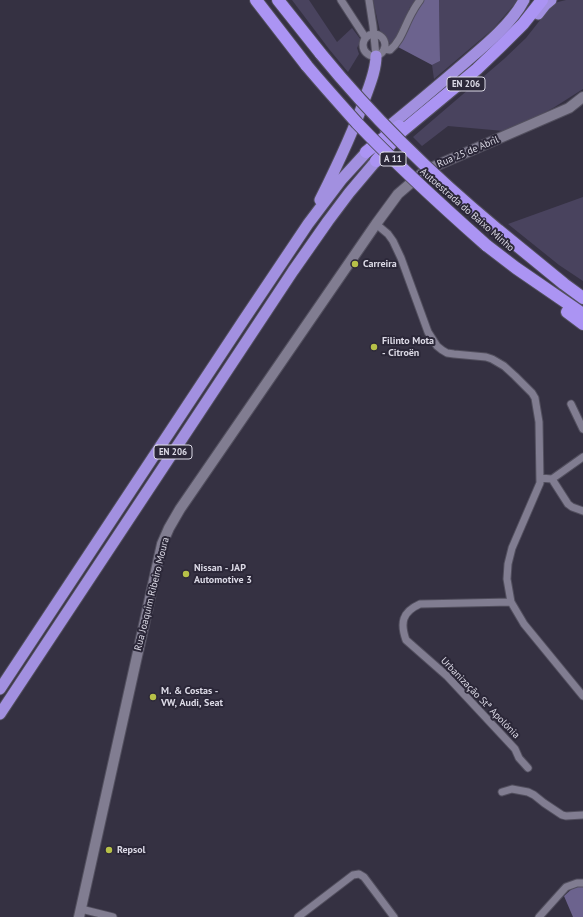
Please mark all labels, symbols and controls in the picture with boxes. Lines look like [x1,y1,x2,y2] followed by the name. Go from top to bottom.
[447,77,485,91] road number: EN 206
[435,134,501,170] street label: Rua 25 de Abril
[380,152,406,166] road number: A 11
[418,166,516,254] street label: Autoestrada do Baixo Minho
[363,258,397,270] place label: Carreira
[350,259,360,269] marker: Carreira
[382,335,434,358] place label: Filinto Mota - Citroën
[369,342,379,352] marker: Filinto Mota - Citroën
[154,445,192,459] road number: EN 206
[132,536,172,652] street label: Rua Joaquim Ribeiro Moura
[194,562,252,586] place label: Nissan - JAP Automotive 3
[181,569,191,579] marker: Nissan - JAP Automotive 3
[438,655,522,741] street label: Urbanização Stª Apolónia
[161,685,223,708] place label: M. & Costas - VW, Audi, Seat
[148,692,158,702] marker: M. & Costas - VW, Audi, Seat
[117,844,146,856] place label: Repsol
[104,845,114,855] marker: Repsol

